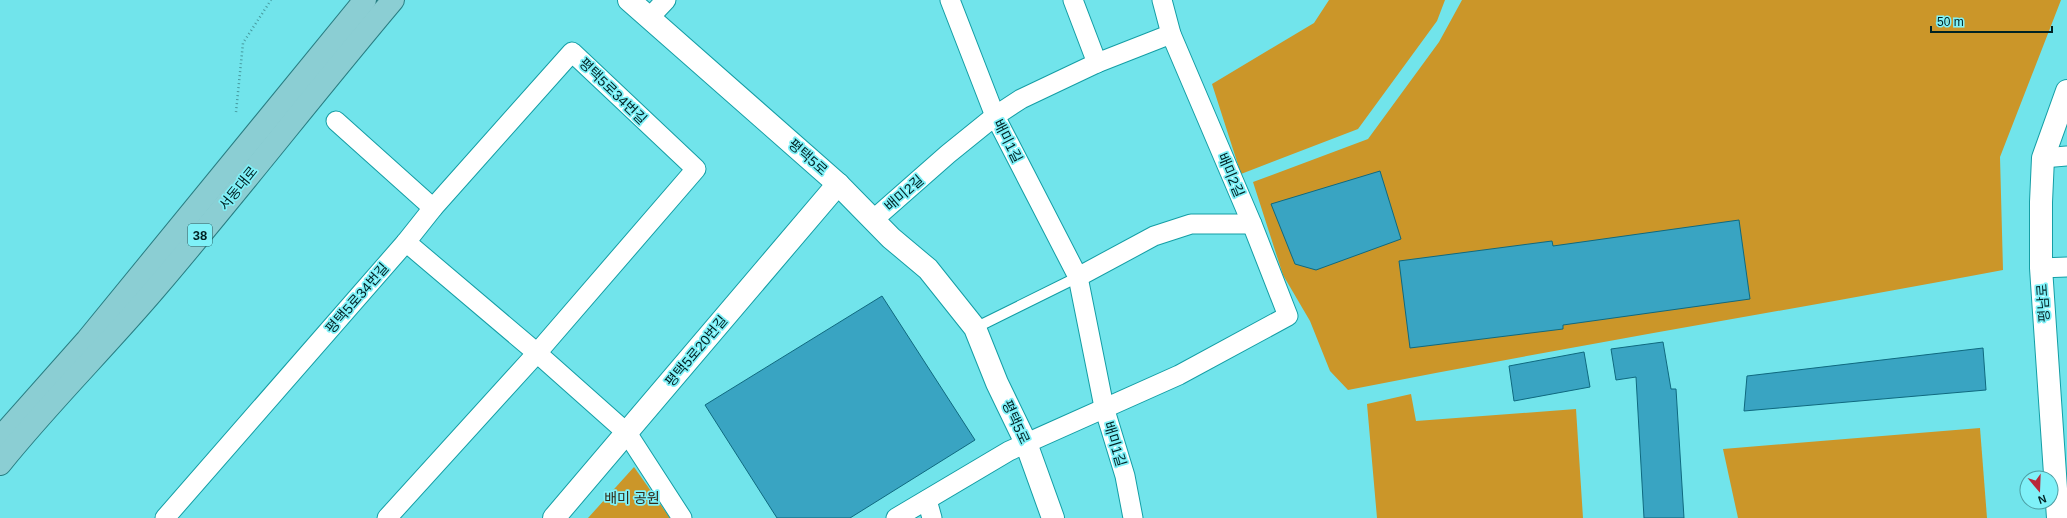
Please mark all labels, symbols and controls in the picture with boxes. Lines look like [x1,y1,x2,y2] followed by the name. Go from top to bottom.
[1931,8,2052,34] scale bar
[1937,15,1964,29] text: 50 m
[576,55,650,127] street label: 평택5로34번길
[990,117,1026,165] street label: 배미1길
[785,136,831,178] street label: 평택5로
[1215,151,1247,199] street label: 배미2길
[216,163,261,213] street label: 서동대로
[881,172,927,214] street label: 배미2길
[188,224,212,246] road number: 38
[322,260,392,336] street label: 평택5로34번길
[2034,283,2052,323] street label: 평남로
[662,312,730,390] street label: 평택5로20번길
[999,398,1033,447] street label: 평택5로
[1101,419,1129,469] street label: 배미1길
[2019,470,2059,510] north arrow
[604,490,660,506] park label: 배미 공원
[2036,492,2048,506] text: N

